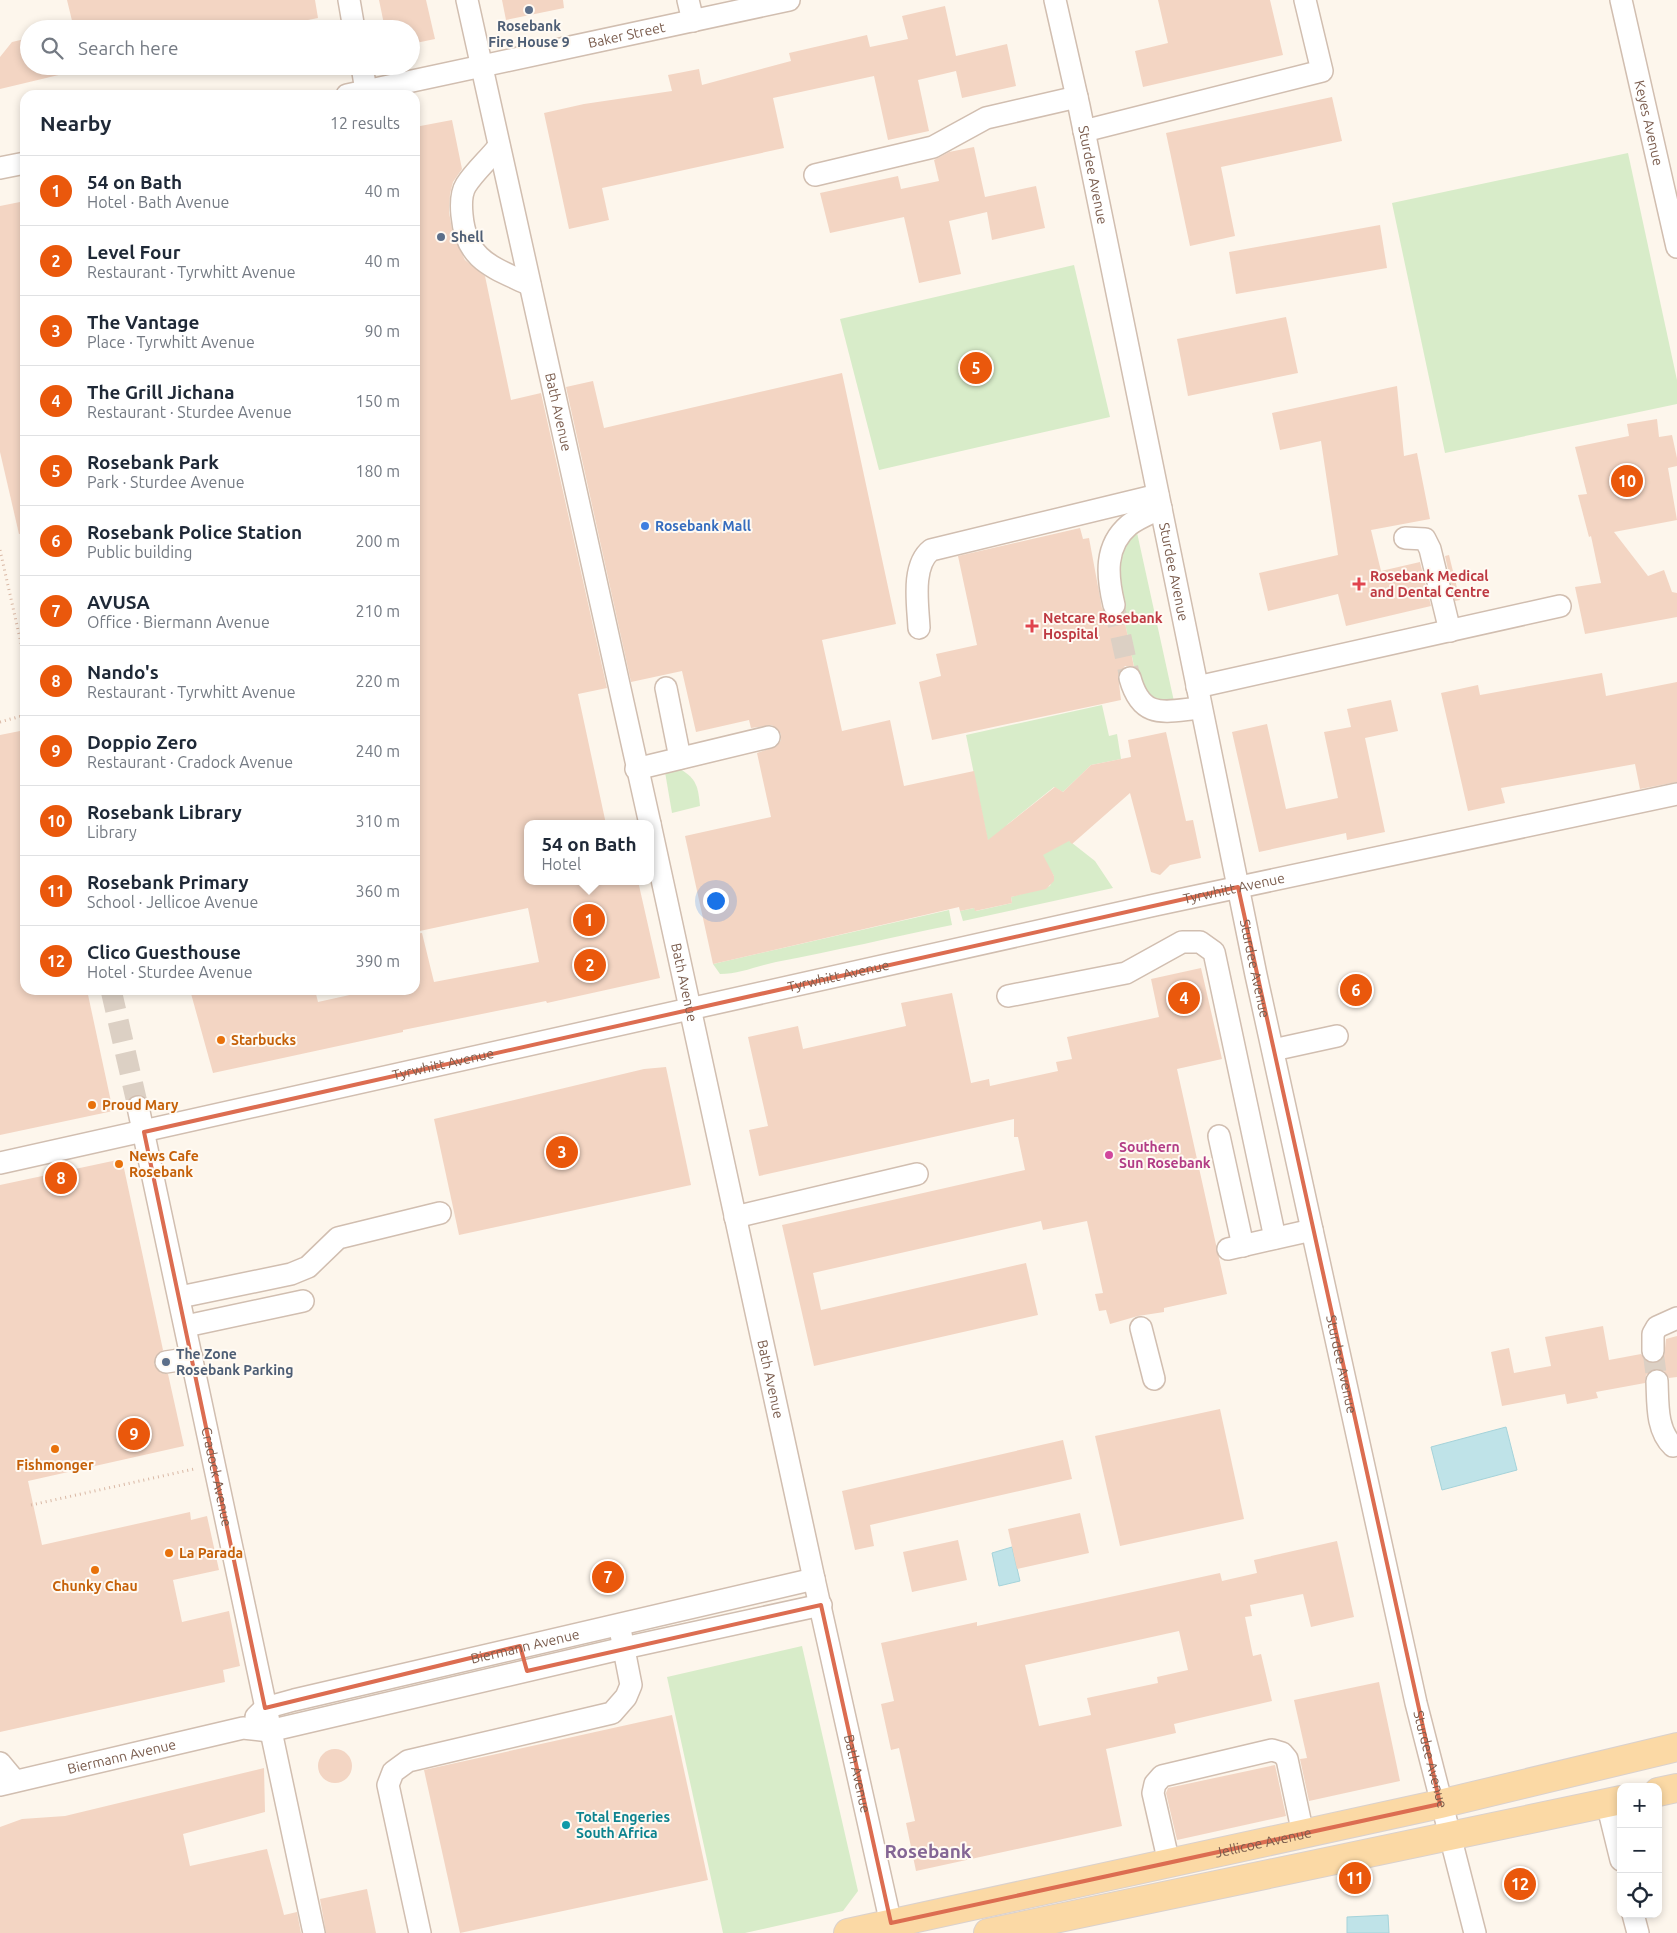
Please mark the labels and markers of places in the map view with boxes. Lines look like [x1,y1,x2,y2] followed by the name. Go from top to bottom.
[523,4,535,16] marker: Rosebank Fire House 9
[488,18,570,50] place label: Rosebank Fire House 9
[451,229,484,245] place label: Shell
[435,231,447,243] marker: Shell
[960,349,992,387] pin: 5
[1611,462,1643,500] pin: 10
[655,518,751,534] place label: Rosebank Mall
[639,520,651,532] marker: Rosebank Mall
[1370,568,1490,600] place label: Rosebank Medical and Dental Centre
[1352,577,1366,591] marker: Rosebank Medical and Dental Centre
[1043,610,1163,642] place label: Netcare Rosebank Hospital
[1025,619,1039,633] marker: Netcare Rosebank Hospital
[573,901,605,939] pin: 1
[574,946,606,984] pin: 2
[1340,971,1372,1009] pin: 6
[1168,979,1200,1017] pin: 4
[231,1032,296,1048] place label: Starbucks
[215,1034,227,1046] marker: Starbucks
[102,1097,179,1113] place label: Proud Mary
[86,1099,98,1111] marker: Proud Mary
[546,1133,578,1171] pin: 3
[1119,1139,1211,1171] place label: Southern Sun Rosebank
[129,1148,199,1180] place label: News Cafe Rosebank
[1103,1149,1115,1161] marker: Southern Sun Rosebank
[113,1158,125,1170] marker: News Cafe Rosebank
[45,1159,77,1197] pin: 8
[176,1346,294,1378] place label: The Zone Rosebank Parking
[160,1356,172,1368] marker: The Zone Rosebank Parking
[118,1415,150,1453] pin: 9
[49,1443,61,1455] marker: Fishmonger
[16,1457,94,1473] place label: Fishmonger
[179,1545,243,1561] place label: La Parada
[163,1547,175,1559] marker: La Parada
[592,1558,624,1596] pin: 7
[89,1564,101,1576] marker: Chunky Chau
[52,1578,138,1594] place label: Chunky Chau
[576,1809,670,1841] place label: Total Engeries South Africa
[560,1819,572,1831] marker: Total Engeries South Africa
[1339,1859,1371,1897] pin: 11
[1504,1865,1536,1903] pin: 12

